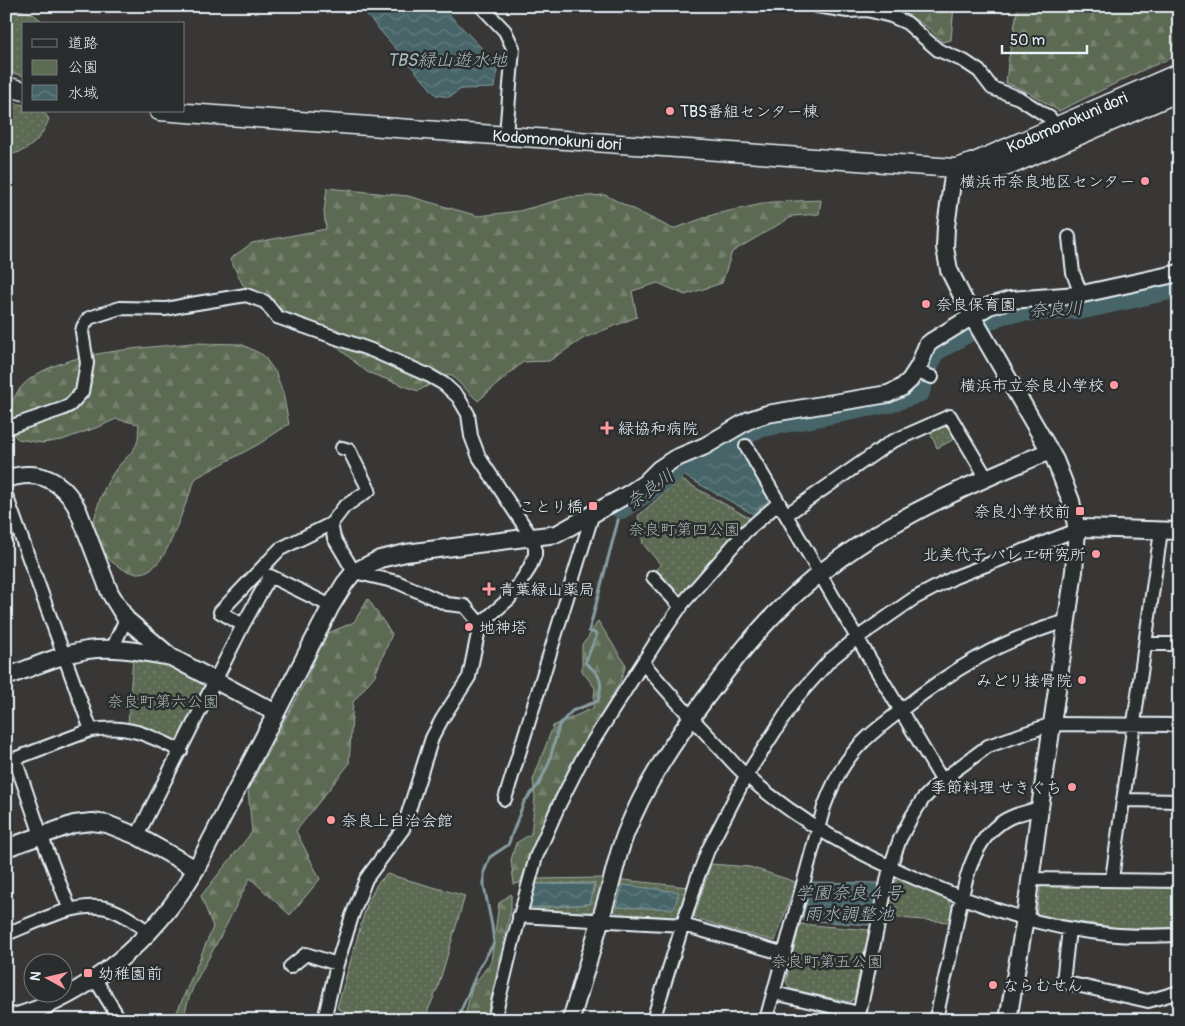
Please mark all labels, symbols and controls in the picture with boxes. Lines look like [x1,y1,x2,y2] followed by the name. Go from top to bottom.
[22,22,185,112] legend
[1002,22,1088,54] scale bar
[1010,31,1045,50] text: 50 m
[68,34,98,53] text: 道路
[387,49,508,72] water label: TBS緑山遊水地
[68,58,98,77] text: 公園
[68,84,98,103] text: 水域
[1004,88,1131,158] street label: Kodomonokuni dori
[680,102,819,122] place label: TBS番組センター棟
[664,105,676,117] marker: TBS番組センター棟
[492,126,622,155] street label: Kodomonokuni dori
[960,172,1135,192] place label: 横浜市奈良地区センター
[1139,175,1151,187] marker: 横浜市奈良地区センター
[936,295,1016,315] place label: 奈良保育園
[1028,297,1084,322] water label: 奈良川
[920,298,932,310] marker: 奈良保育園
[960,376,1104,396] place label: 横浜市立奈良小学校
[1108,379,1120,391] marker: 横浜市立奈良小学校
[618,419,698,439] place label: 緑協和病院
[600,421,614,435] marker: 緑協和病院
[622,464,679,515] water label: 奈良川
[519,497,583,517] place label: ことり橋
[587,500,599,512] marker: ことり橋
[974,502,1070,522] place label: 奈良小学校前
[1074,505,1086,517] marker: 奈良小学校前
[628,520,740,540] park label: 奈良町第四公園
[923,545,1086,565] place label: 北美代子 バレエ研究所
[1090,548,1102,560] marker: 北美代子 バレエ研究所
[499,580,595,600] place label: 青葉緑山薬局
[483,583,495,595] marker: 青葉緑山薬局
[479,618,527,638] place label: 地神塔
[463,621,475,633] marker: 地神塔
[976,671,1072,691] place label: みどり接骨院
[1076,674,1088,686] marker: みどり接骨院
[107,692,219,712] park label: 奈良町第六公園
[931,778,1062,798] place label: 季節料理 せきぐち
[1066,781,1078,793] marker: 季節料理 せきぐち
[341,811,453,831] place label: 奈良上自治会館
[325,814,337,826] marker: 奈良上自治会館
[795,882,904,926] water label: 学園奈良４号 雨水調整池
[771,952,883,972] park label: 奈良町第五公園
[22,954,72,1004] north arrow
[98,964,162,984] place label: 幼稚園前
[82,967,94,979] marker: 幼稚園前
[27,970,45,982] text: N
[1003,976,1083,996] place label: ならむせん
[987,979,999,991] marker: ならむせん

